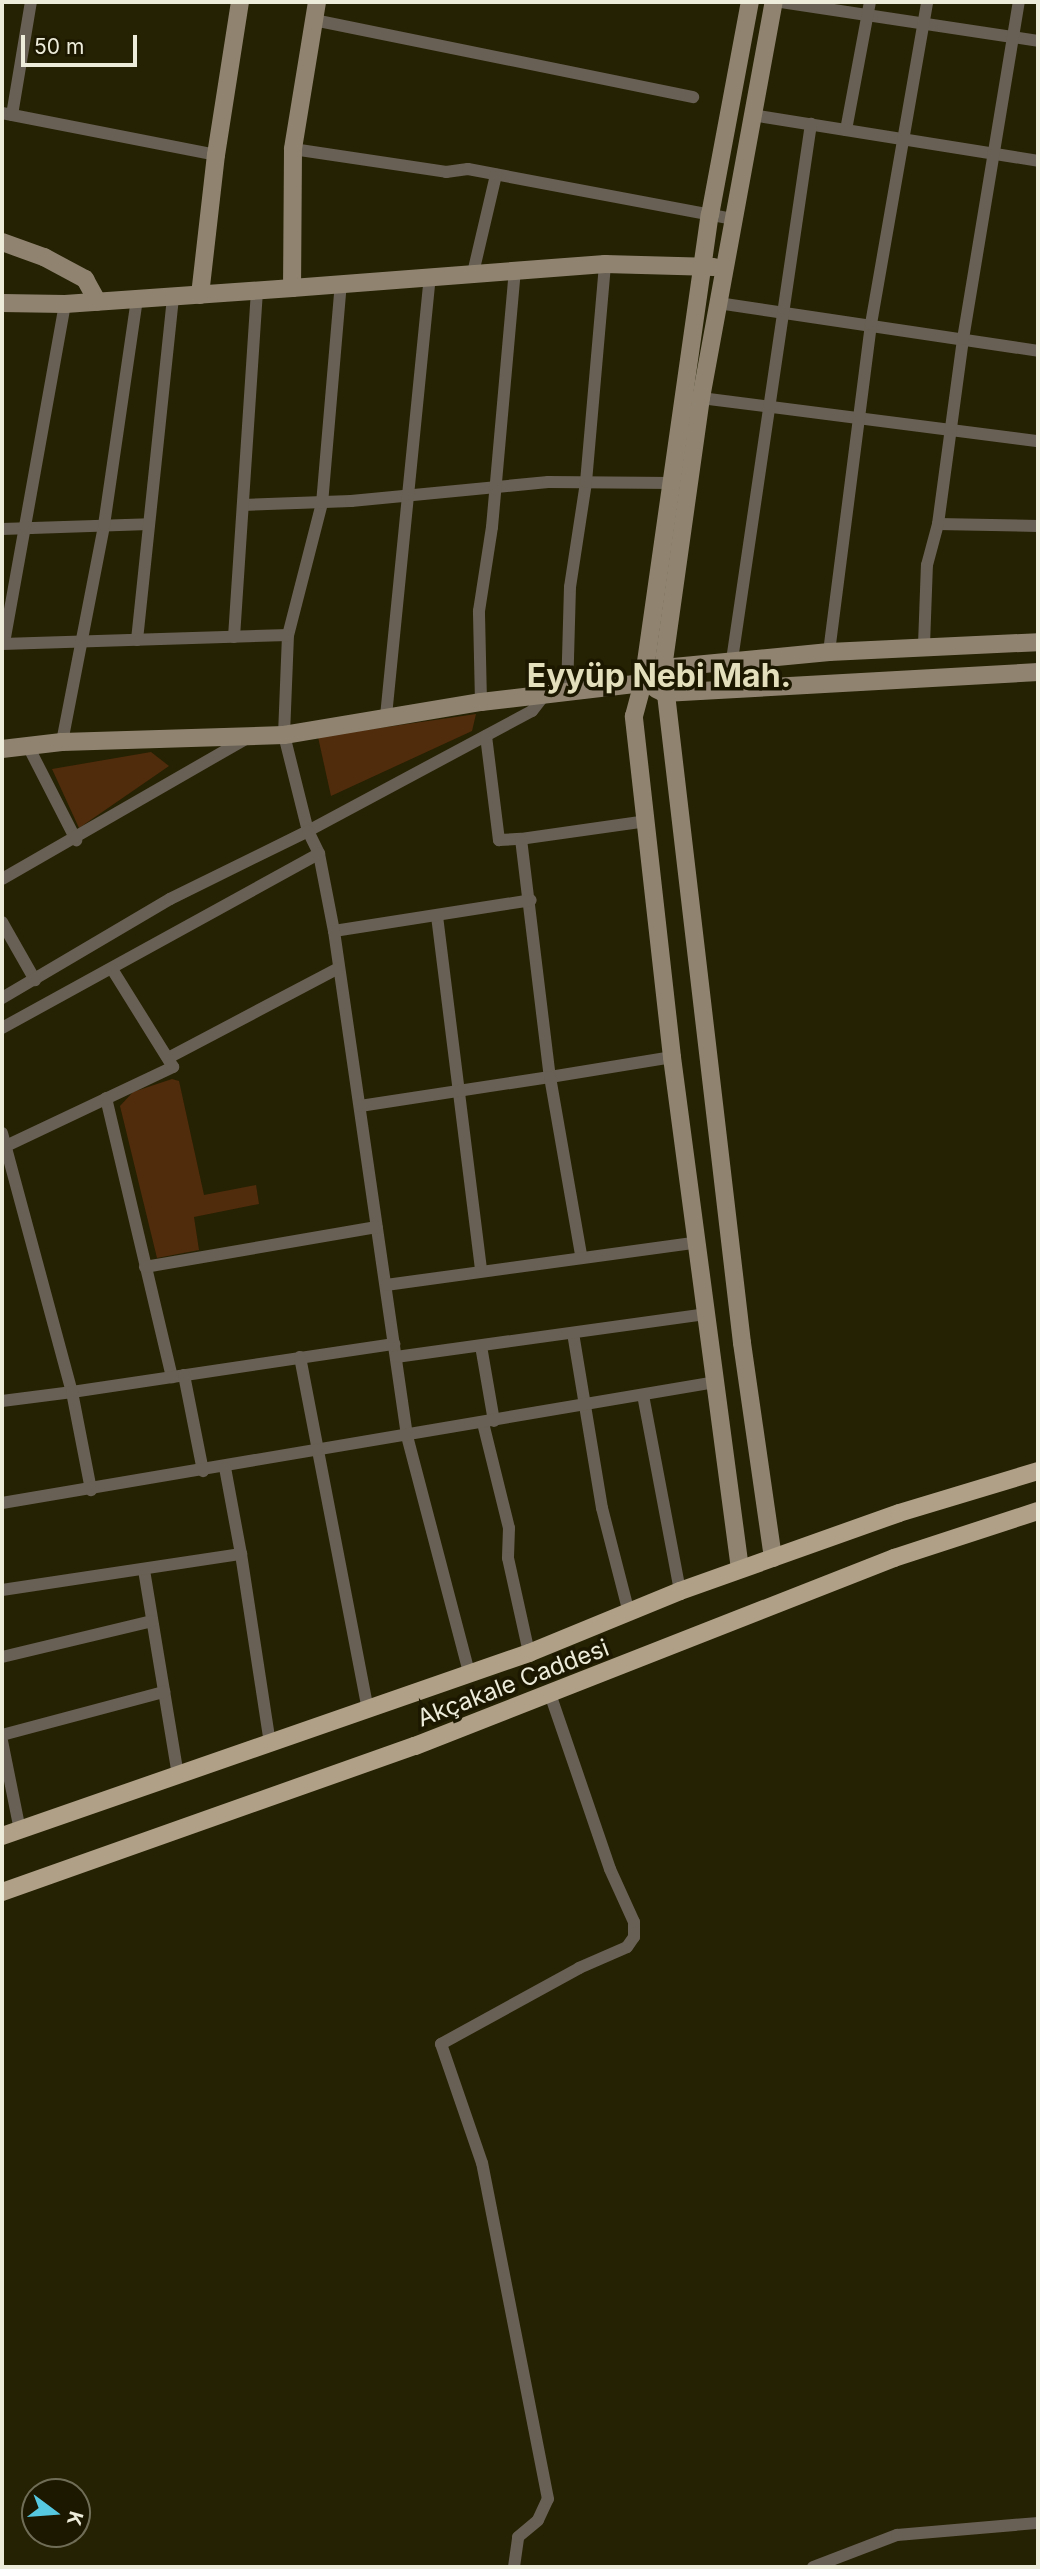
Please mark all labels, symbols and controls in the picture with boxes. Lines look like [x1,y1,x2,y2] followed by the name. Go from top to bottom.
[24,21,140,65] scale bar
[34,34,84,59] text: 50 m
[527,657,791,695] district label: Eyyüp Nebi Mah.
[413,1633,613,1733] street label: Akçakale Caddesi
[21,2478,91,2548] north arrow
[62,2509,88,2528] text: K

